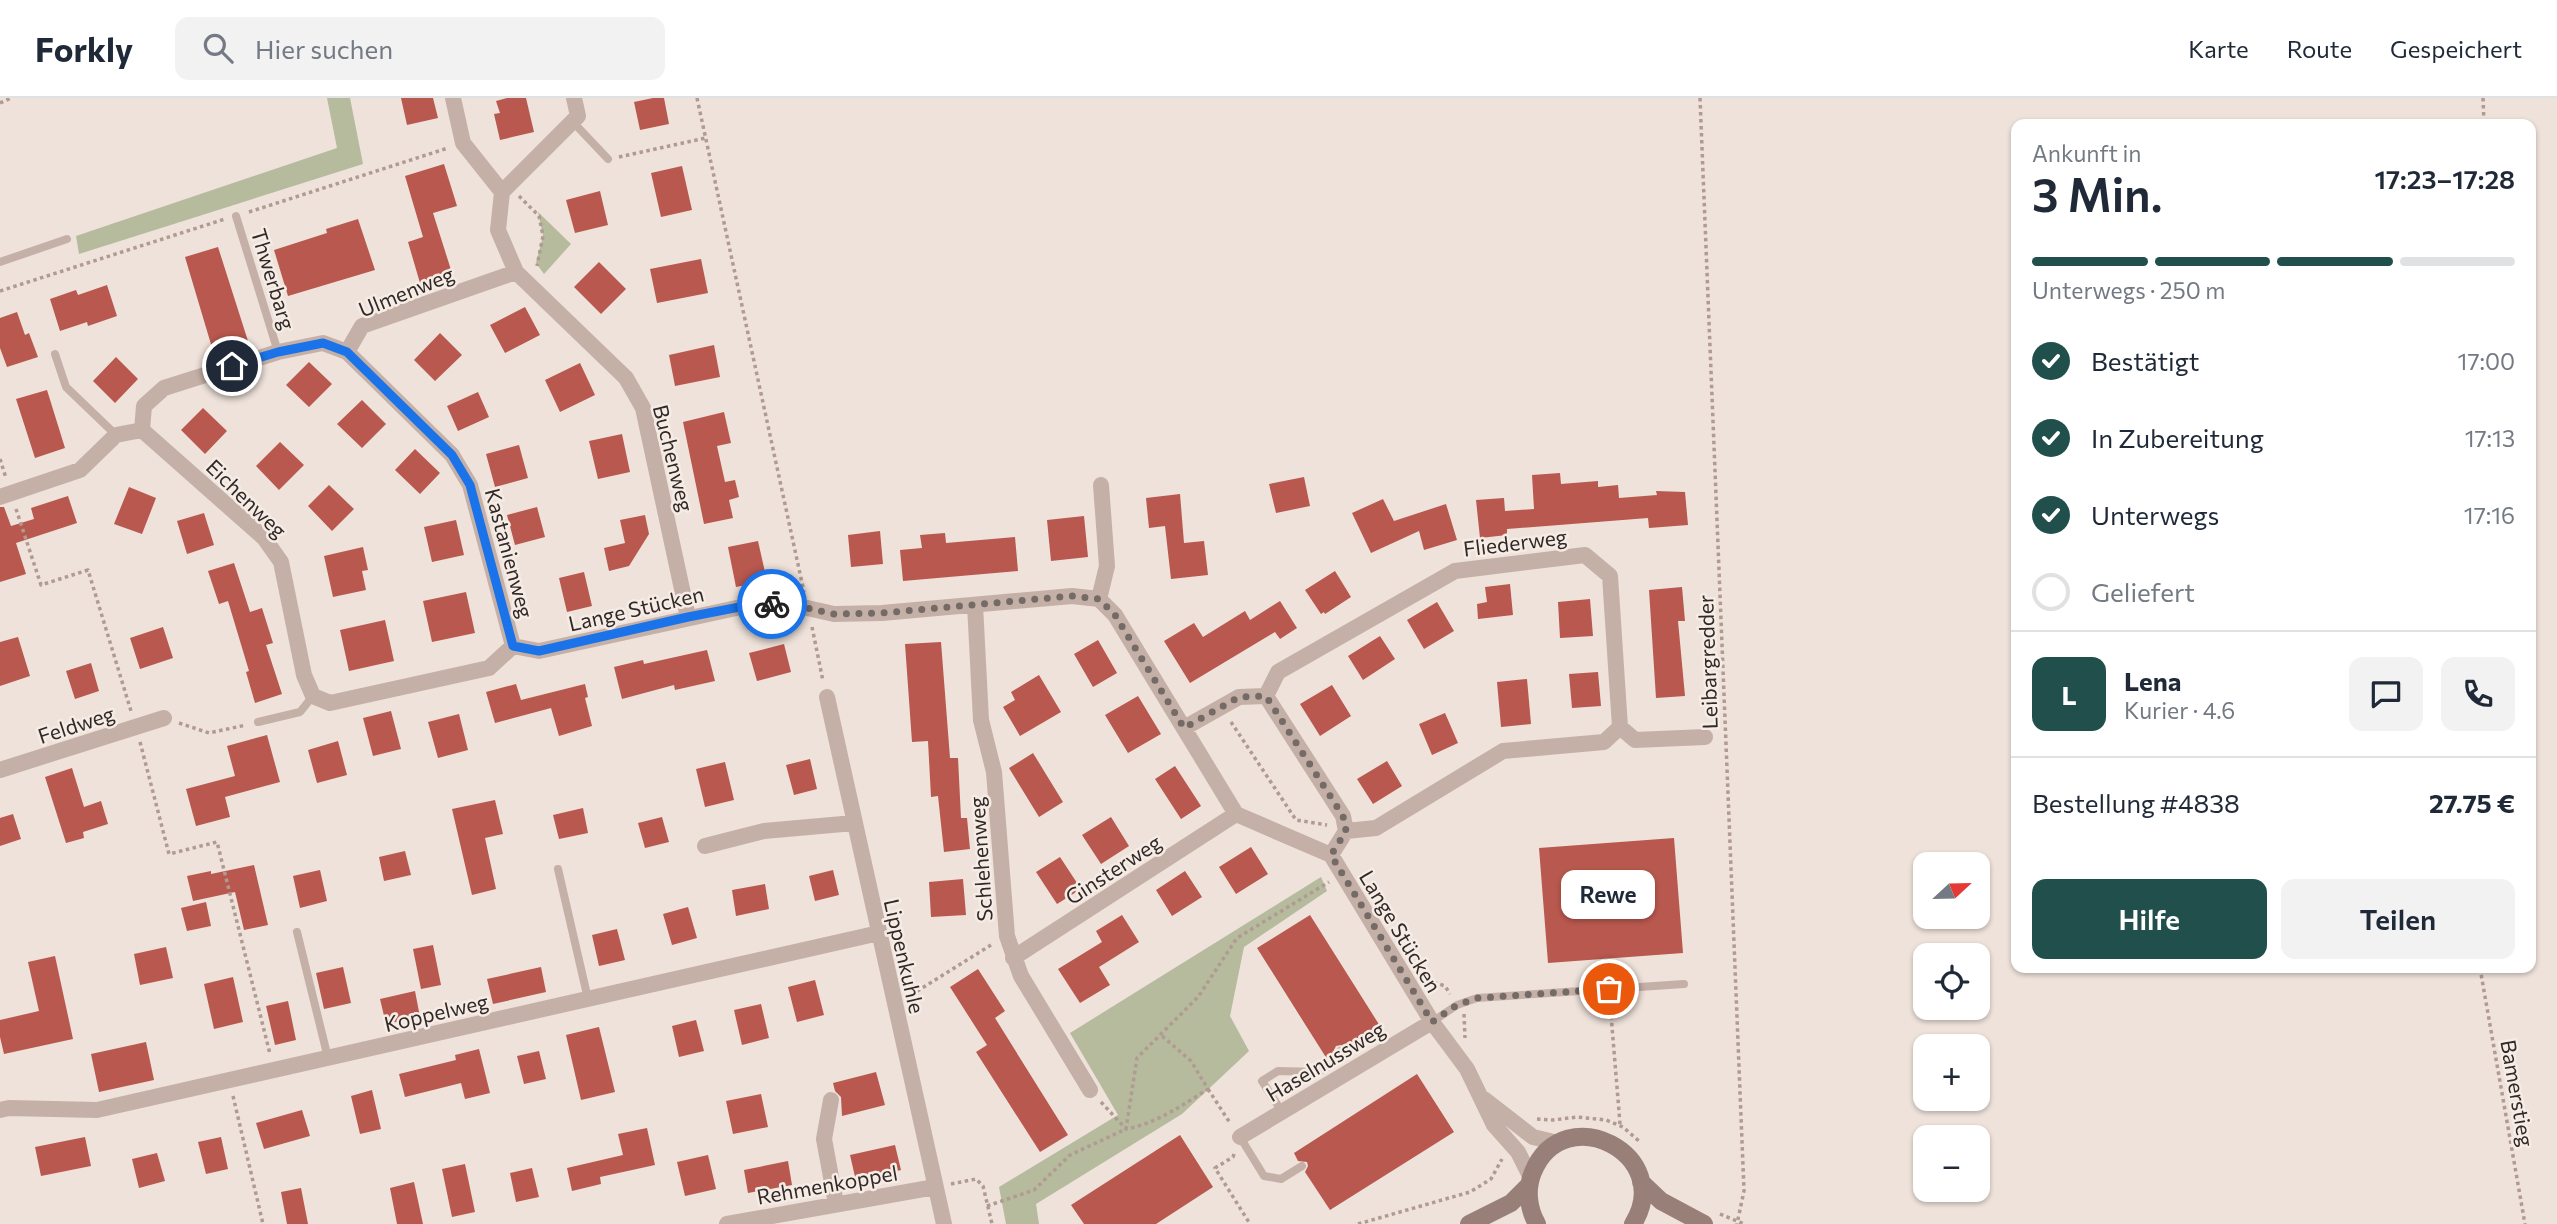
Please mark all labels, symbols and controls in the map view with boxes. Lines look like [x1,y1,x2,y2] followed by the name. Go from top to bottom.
[175,17,665,80] search box
[35,28,133,69] text: Forkly
[199,29,237,67] icon: search
[255,33,393,64] text: Hier suchen
[2188,34,2249,63] text: Karte
[2287,34,2352,63] text: Route
[2390,34,2522,63] text: Gespeichert
[2032,139,2142,167] text: Ankunft in
[2374,163,2515,194] text: 17:23–17:28
[2032,165,2162,221] text: 3 Min.
[247,225,301,333] street label: Thwerbarg
[355,261,457,321] street label: Ulmenweg
[2032,276,2225,304] text: Unterwegs · 250 m
[202,336,262,396] pin
[2032,342,2070,380] icon: check
[2091,345,2200,376] text: Bestätigt
[213,347,251,385] icon: home
[2458,347,2515,375] text: 17:00
[649,402,699,514] street label: Buchenweg
[2032,419,2070,457] icon: check
[2091,422,2264,453] text: In Zubereitung
[2465,424,2515,452] text: 17:13
[202,454,292,542] street label: Eichenweg
[481,485,539,621] street label: Kastanienweg
[2032,496,2070,534] icon: check
[2091,499,2219,530] text: Unterwegs
[2464,501,2515,529] text: 17:16
[1462,523,1568,561] street label: Fliederweg
[737,569,807,639] courier
[2091,576,2195,607] text: Geliefert
[566,580,706,636] street label: Lange Stücken
[753,585,791,623] icon: bike
[1692,594,1722,730] street label: Leibargredder
[2349,657,2423,731] button: chat
[2441,657,2515,731] button: phone
[2124,665,2182,696] text: Lena
[2061,679,2077,710] text: L
[2124,696,2235,724] text: Kurier · 4.6
[35,700,117,748] street label: Feldweg
[2032,787,2240,818] text: Bestellung #4838
[2429,787,2515,818] text: 27.75 €
[963,796,997,922] street label: Schlehenweg
[1060,829,1166,909] street label: Ginsterweg
[1913,852,1990,929] north arrow
[1913,852,1990,1202] map controls
[1355,865,1447,997] street label: Lange Stücken
[1562,870,1656,919] callout: Rewe
[2032,879,2267,959] button: Hilfe
[2281,879,2515,959] button: Teilen
[1579,880,1637,908] text: Rewe
[880,896,930,1016] street label: Lippenkuhle
[1913,943,1990,1020] button: locate
[1579,959,1639,1019] pin
[1590,970,1628,1008] icon: bag
[382,988,490,1036] street label: Koppelweg
[1261,1016,1389,1106] street label: Haselnussweg
[1913,1034,1990,1111] button: +
[2496,1038,2540,1148] street label: Bamerstieg
[1913,1125,1990,1202] button: −
[755,1159,899,1209] street label: Rehmenkoppel

